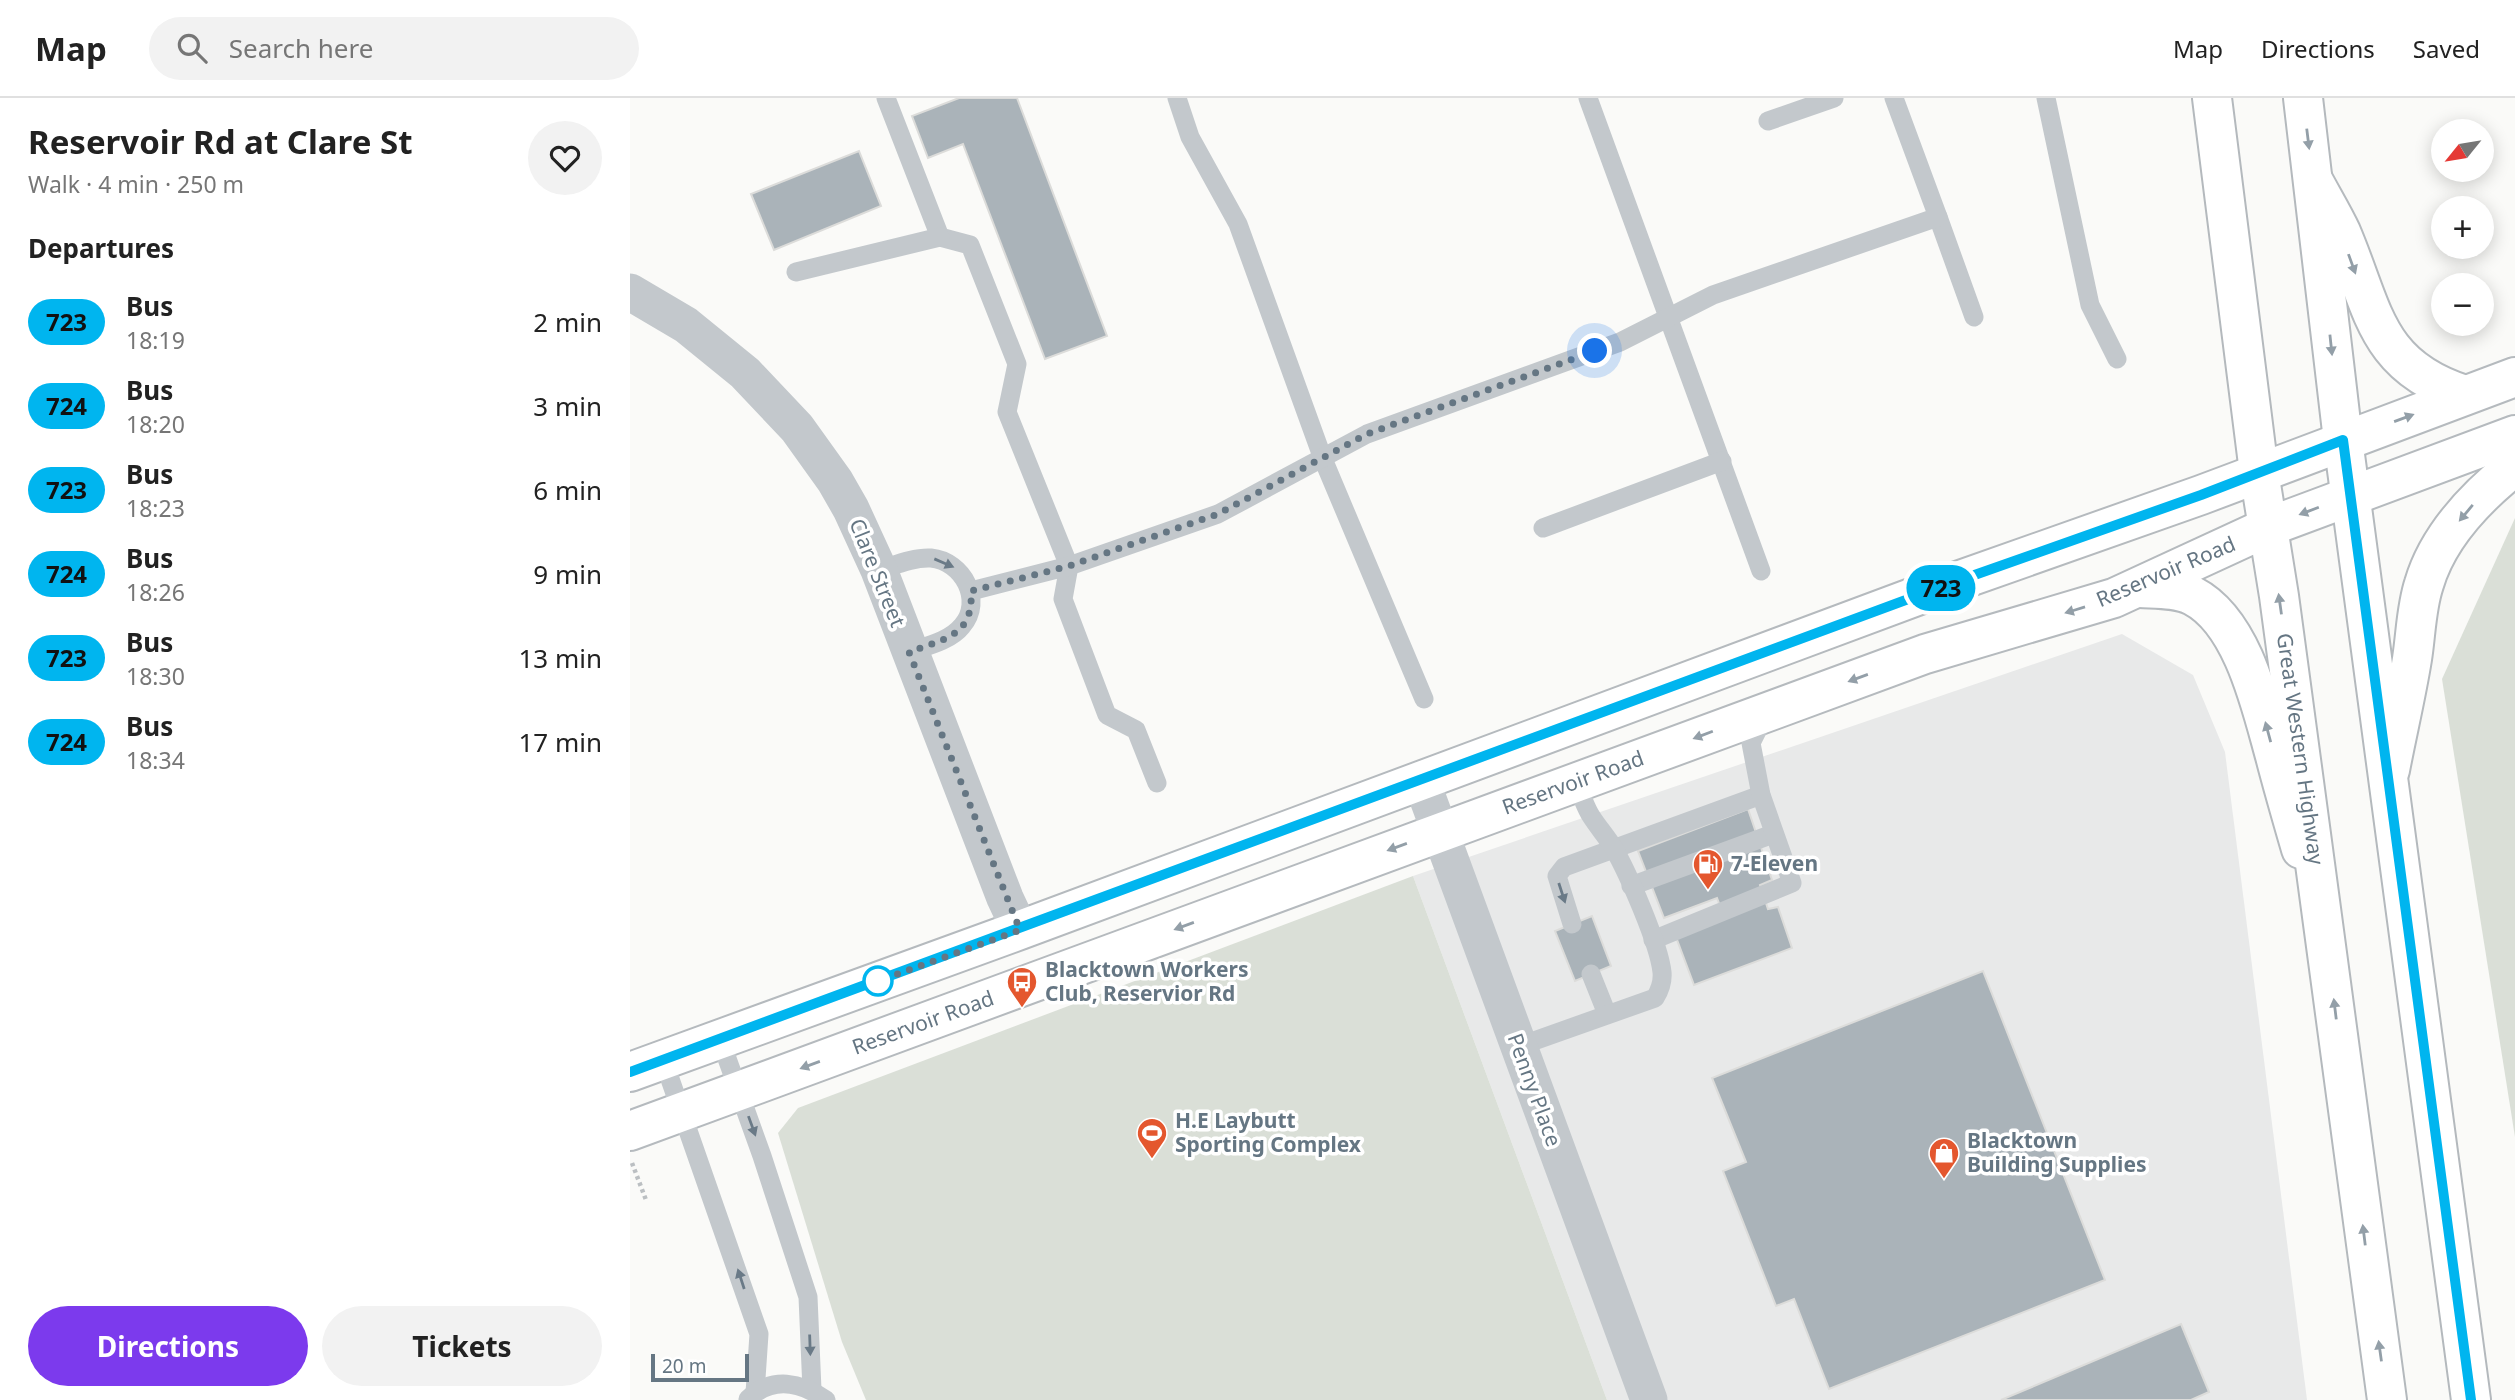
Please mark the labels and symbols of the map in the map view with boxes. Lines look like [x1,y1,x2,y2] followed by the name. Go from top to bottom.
[2431,119,2494,182] north arrow
[2302,128,2313,150] one-way arrow
[2347,253,2358,274] one-way arrow
[1577,333,1612,368] your location
[2326,335,2337,357] one-way arrow
[2394,412,2415,423] one-way arrow
[2458,504,2474,522] one-way arrow
[2299,506,2320,517] one-way arrow
[843,514,913,631] street label: Clare Street
[2092,529,2240,613] street label: Reservoir Road
[934,557,955,568] one-way arrow
[1901,565,1981,611] line badge: 723
[2274,593,2285,615] one-way arrow
[2064,605,2085,615] one-way arrow
[2271,631,2331,867] street label: Great Western Highway
[1848,673,1869,684] one-way arrow
[2262,721,2273,743] one-way arrow
[1692,730,1713,741] one-way arrow
[1498,743,1647,821] street label: Reservoir Road
[1387,842,1408,853] one-way arrow
[1691,847,1725,891] fuel station icon: 7-Eleven
[1731,849,1818,877] place label: 7-Eleven
[1558,882,1568,903] one-way arrow
[1174,921,1195,932] one-way arrow
[1045,955,1248,1007] place label: Blacktown Workers Club, Reservior Rd
[1005,965,1039,1009] bus stop icon: Blacktown Workers Club, Reservior Rd
[863,966,893,996] unlabelled marker
[848,983,997,1061] street label: Reservoir Road
[2329,998,2340,1020] one-way arrow
[1502,1029,1568,1150] street label: Penny Place
[799,1059,820,1070] one-way arrow
[1175,1106,1362,1158] place label: H.E Laybutt Sporting Complex
[746,1116,757,1137] one-way arrow
[1135,1116,1169,1160] sports icon: H.E Laybutt Sporting Complex
[1967,1126,2146,1178] place label: Blacktown Building Supplies
[1927,1136,1961,1180] shop icon: Blacktown Building Supplies
[2359,1224,2370,1246] one-way arrow
[735,1269,746,1290] one-way arrow
[805,1334,816,1356] one-way arrow
[2374,1340,2385,1362] one-way arrow
[651,1351,749,1383] scale bar

